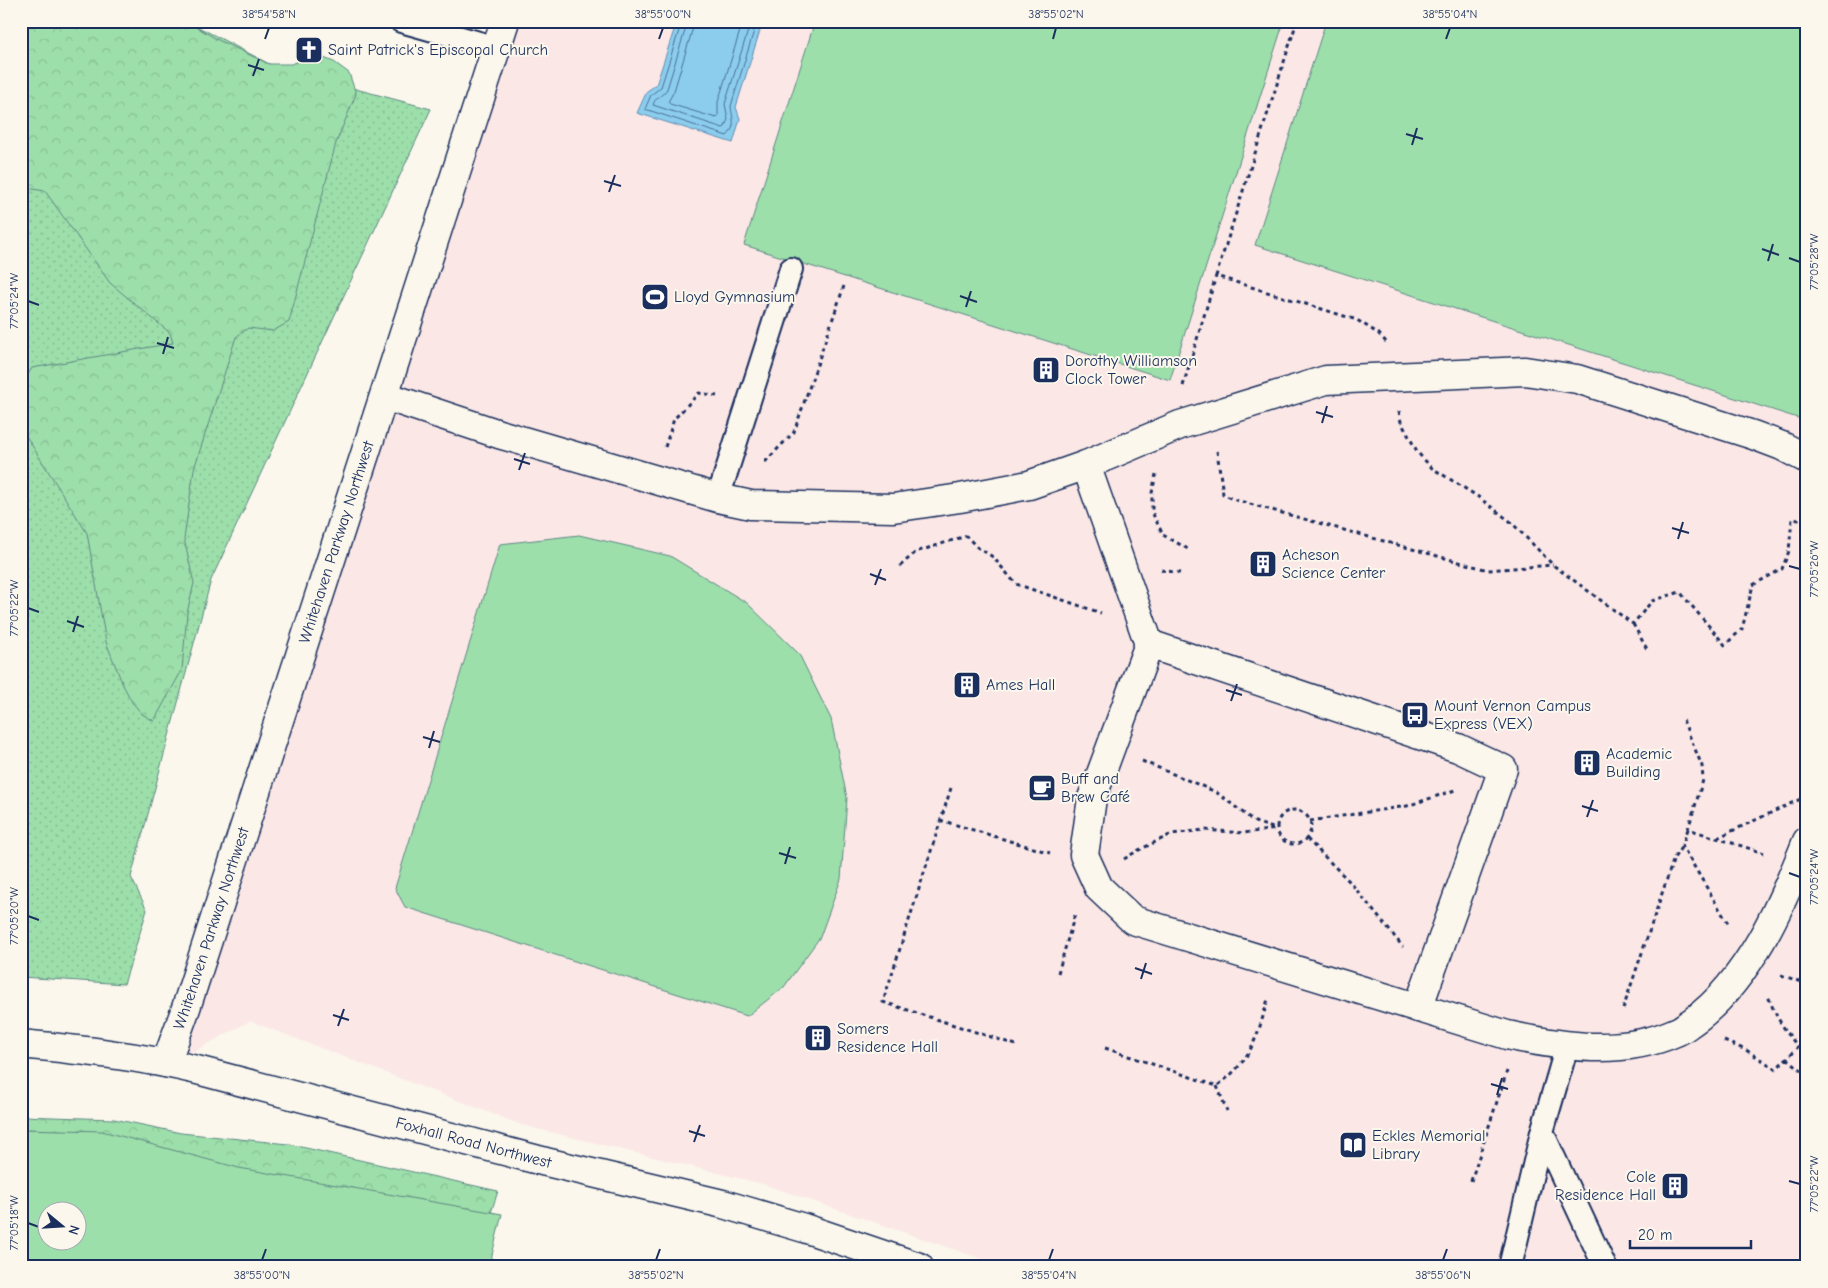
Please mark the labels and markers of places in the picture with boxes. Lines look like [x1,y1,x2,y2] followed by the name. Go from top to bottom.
[294,35,324,65] church icon: Saint Patrick's Episcopal Church
[328,41,548,59] place label: Saint Patrick's Episcopal Church
[640,282,670,312] sports icon: Lloyd Gymnasium
[674,288,795,306] place label: Lloyd Gymnasium
[1065,352,1197,388] place label: Dorothy Williamson Clock Tower
[1031,355,1061,385] building icon: Dorothy Williamson Clock Tower
[1282,546,1386,582] place label: Acheson Science Center
[1248,549,1278,579] building icon: Acheson Science Center
[952,670,982,700] building icon: Ames Hall
[986,676,1055,694] place label: Ames Hall
[1434,697,1591,733] place label: Mount Vernon Campus Express (VEX)
[1400,700,1430,730] bus stop icon: Mount Vernon Campus Express (VEX)
[1606,745,1673,781] place label: Academic Building
[1572,748,1602,778] building icon: Academic Building
[1061,770,1130,806] place label: Buff and Brew Café
[1027,773,1057,803] cafe icon: Buff and Brew Café
[837,1020,938,1056] place label: Somers Residence Hall
[803,1023,833,1053] building icon: Somers Residence Hall
[1372,1127,1486,1163] place label: Eckles Memorial Library
[1338,1130,1368,1160] library icon: Eckles Memorial Library
[1555,1168,1656,1204] place label: Cole Residence Hall
[1660,1171,1690,1201] building icon: Cole Residence Hall

